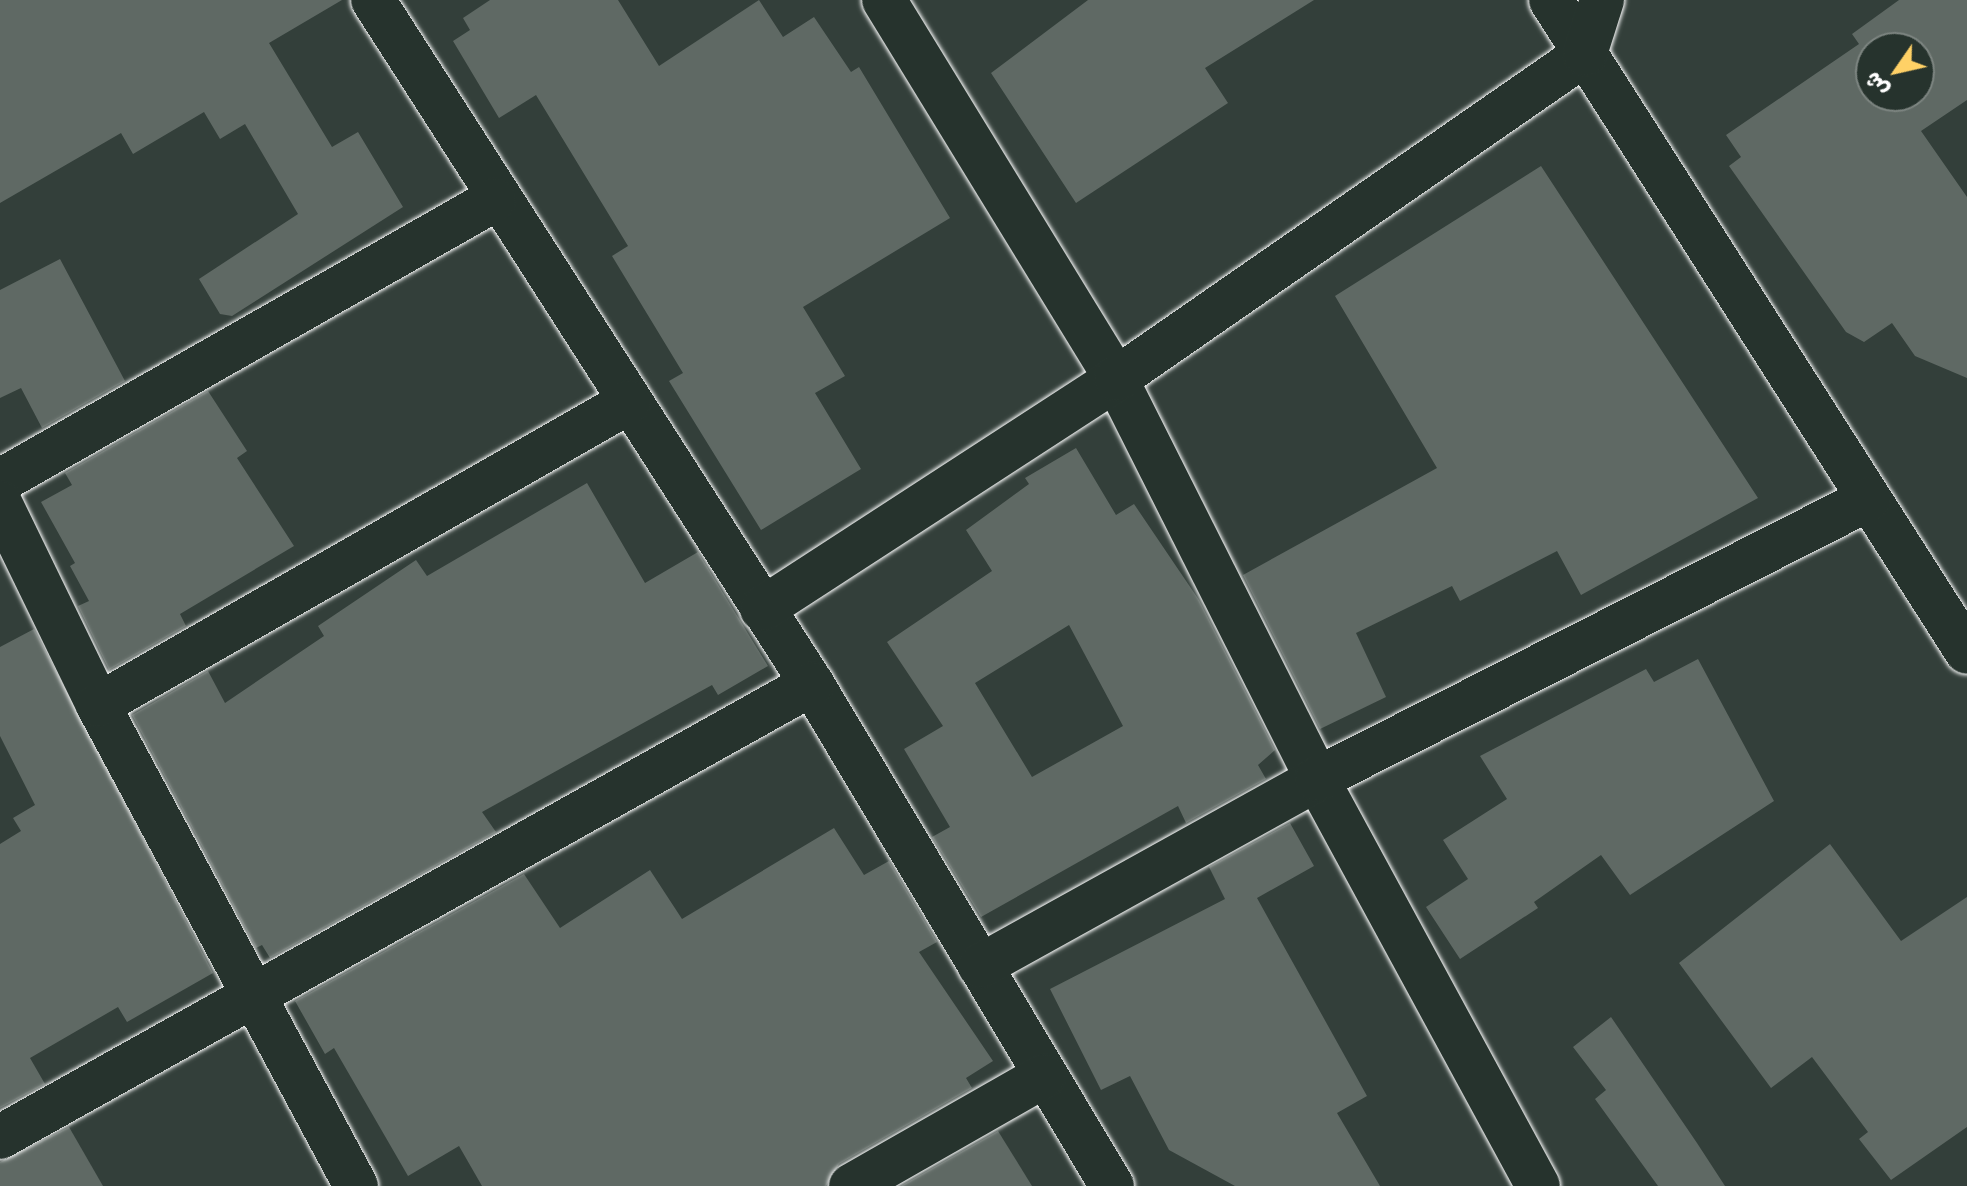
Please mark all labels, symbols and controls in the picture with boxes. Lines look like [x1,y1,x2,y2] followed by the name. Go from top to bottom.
[1855,32,1935,112] north arrow
[1858,66,1895,102] text: ش

